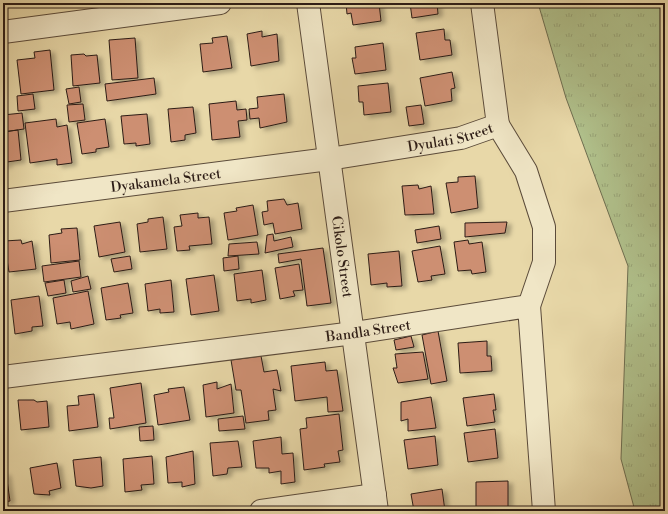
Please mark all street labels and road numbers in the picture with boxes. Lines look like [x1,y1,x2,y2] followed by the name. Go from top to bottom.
[406,119,496,156] street label: Dyulati Street
[110,165,222,197] street label: Dyakamela Street
[327,215,356,299] street label: Cikolo Street
[324,316,412,347] street label: Bandla Street

